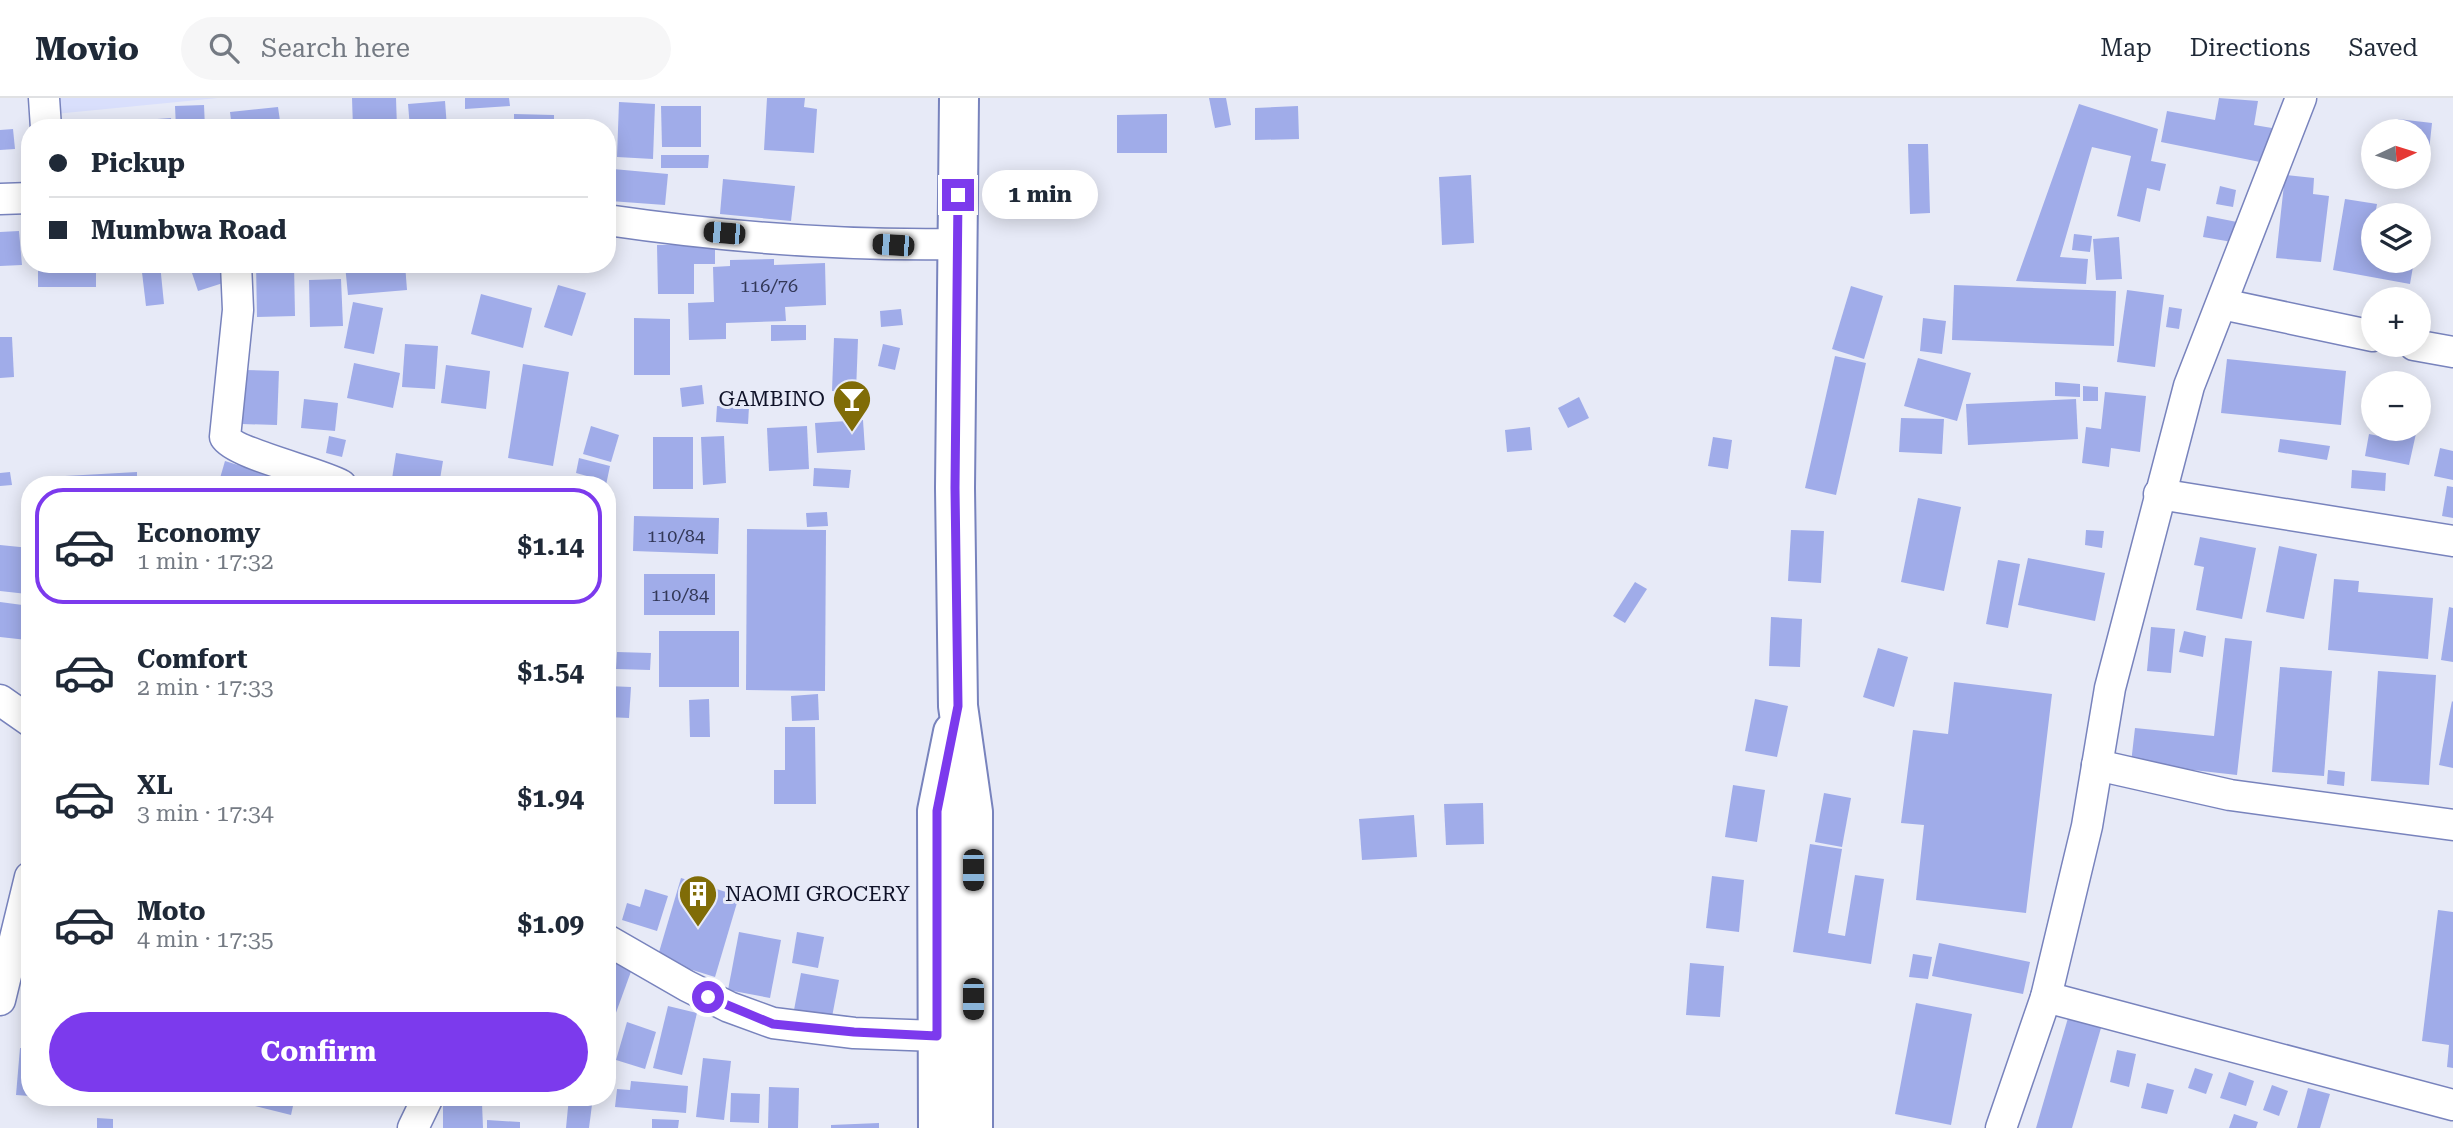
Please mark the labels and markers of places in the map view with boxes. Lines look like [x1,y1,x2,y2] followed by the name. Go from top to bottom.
[831,378,873,433] bar icon: GAMBINO
[718,387,825,411] place label: GAMBINO
[677,873,719,928] building icon: NAOMI GROCERY
[725,882,910,906] place label: NAOMI GROCERY

